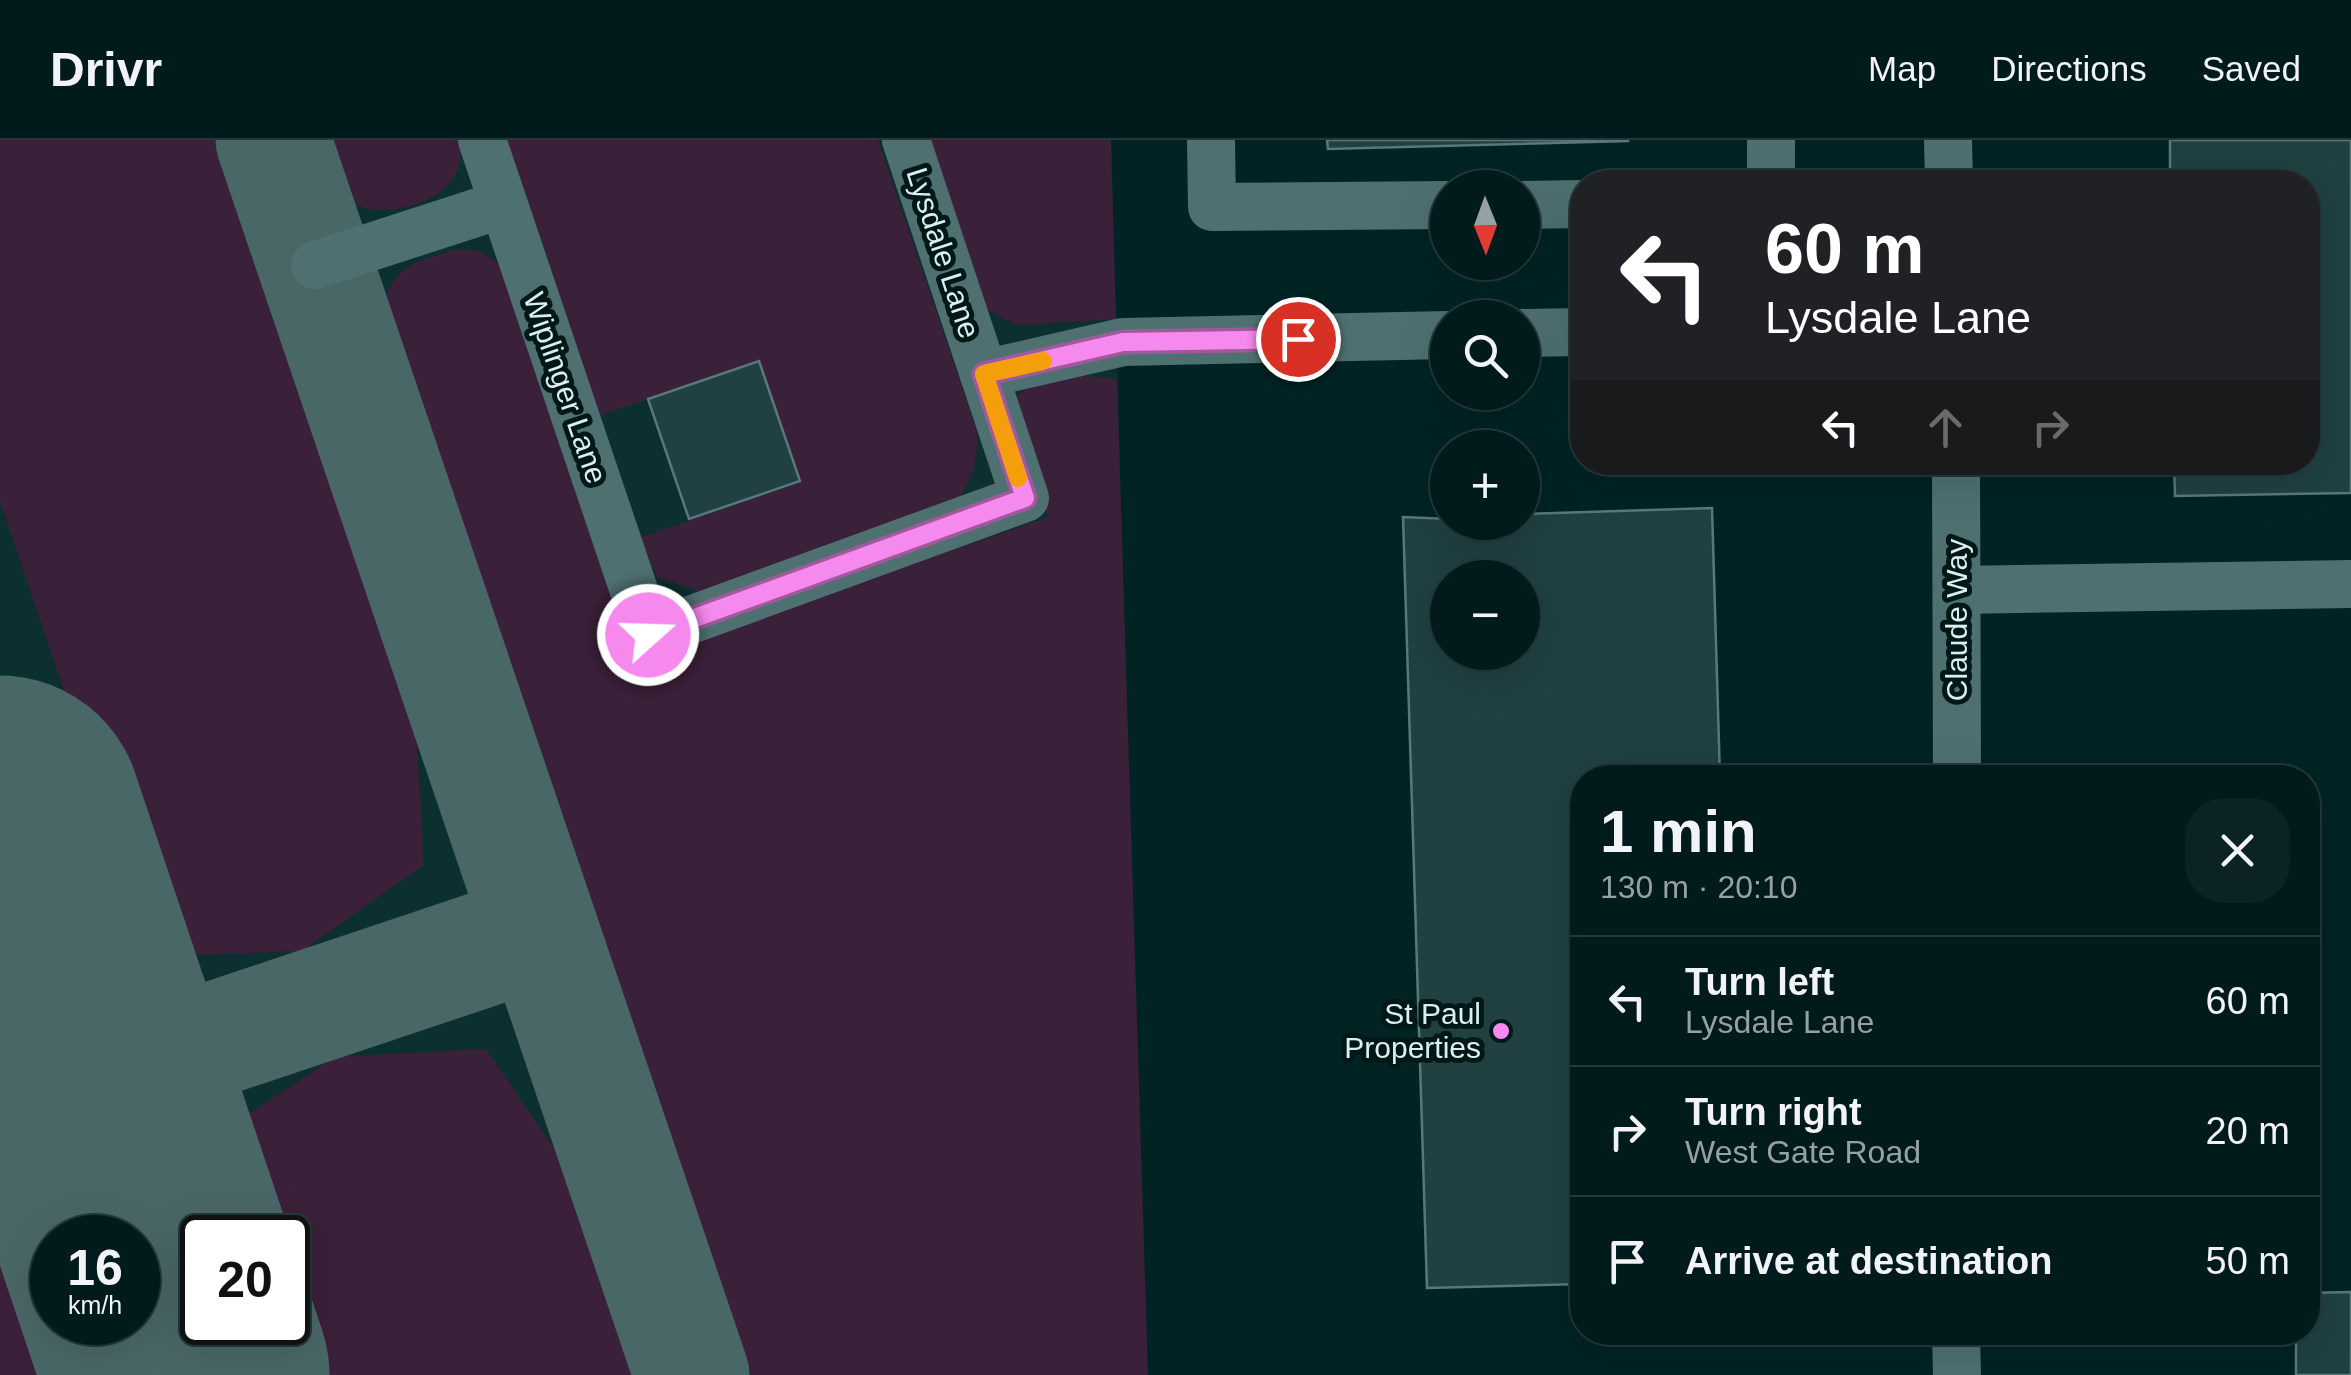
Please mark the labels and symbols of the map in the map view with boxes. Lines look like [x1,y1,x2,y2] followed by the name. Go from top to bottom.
[900,163,987,342] street label: Lysdale Lane
[1430,170,1540,280] north arrow
[517,288,614,488] street label: Wiplinger Lane
[1256,297,1341,382] pin
[1940,539,1973,701] street label: Claude Way
[596,583,700,687] position arrow
[1344,997,1481,1064] place label: St Paul Properties
[1490,1020,1512,1042] marker: St Paul Properties
[180,1215,310,1345] speed limit sign: 20

